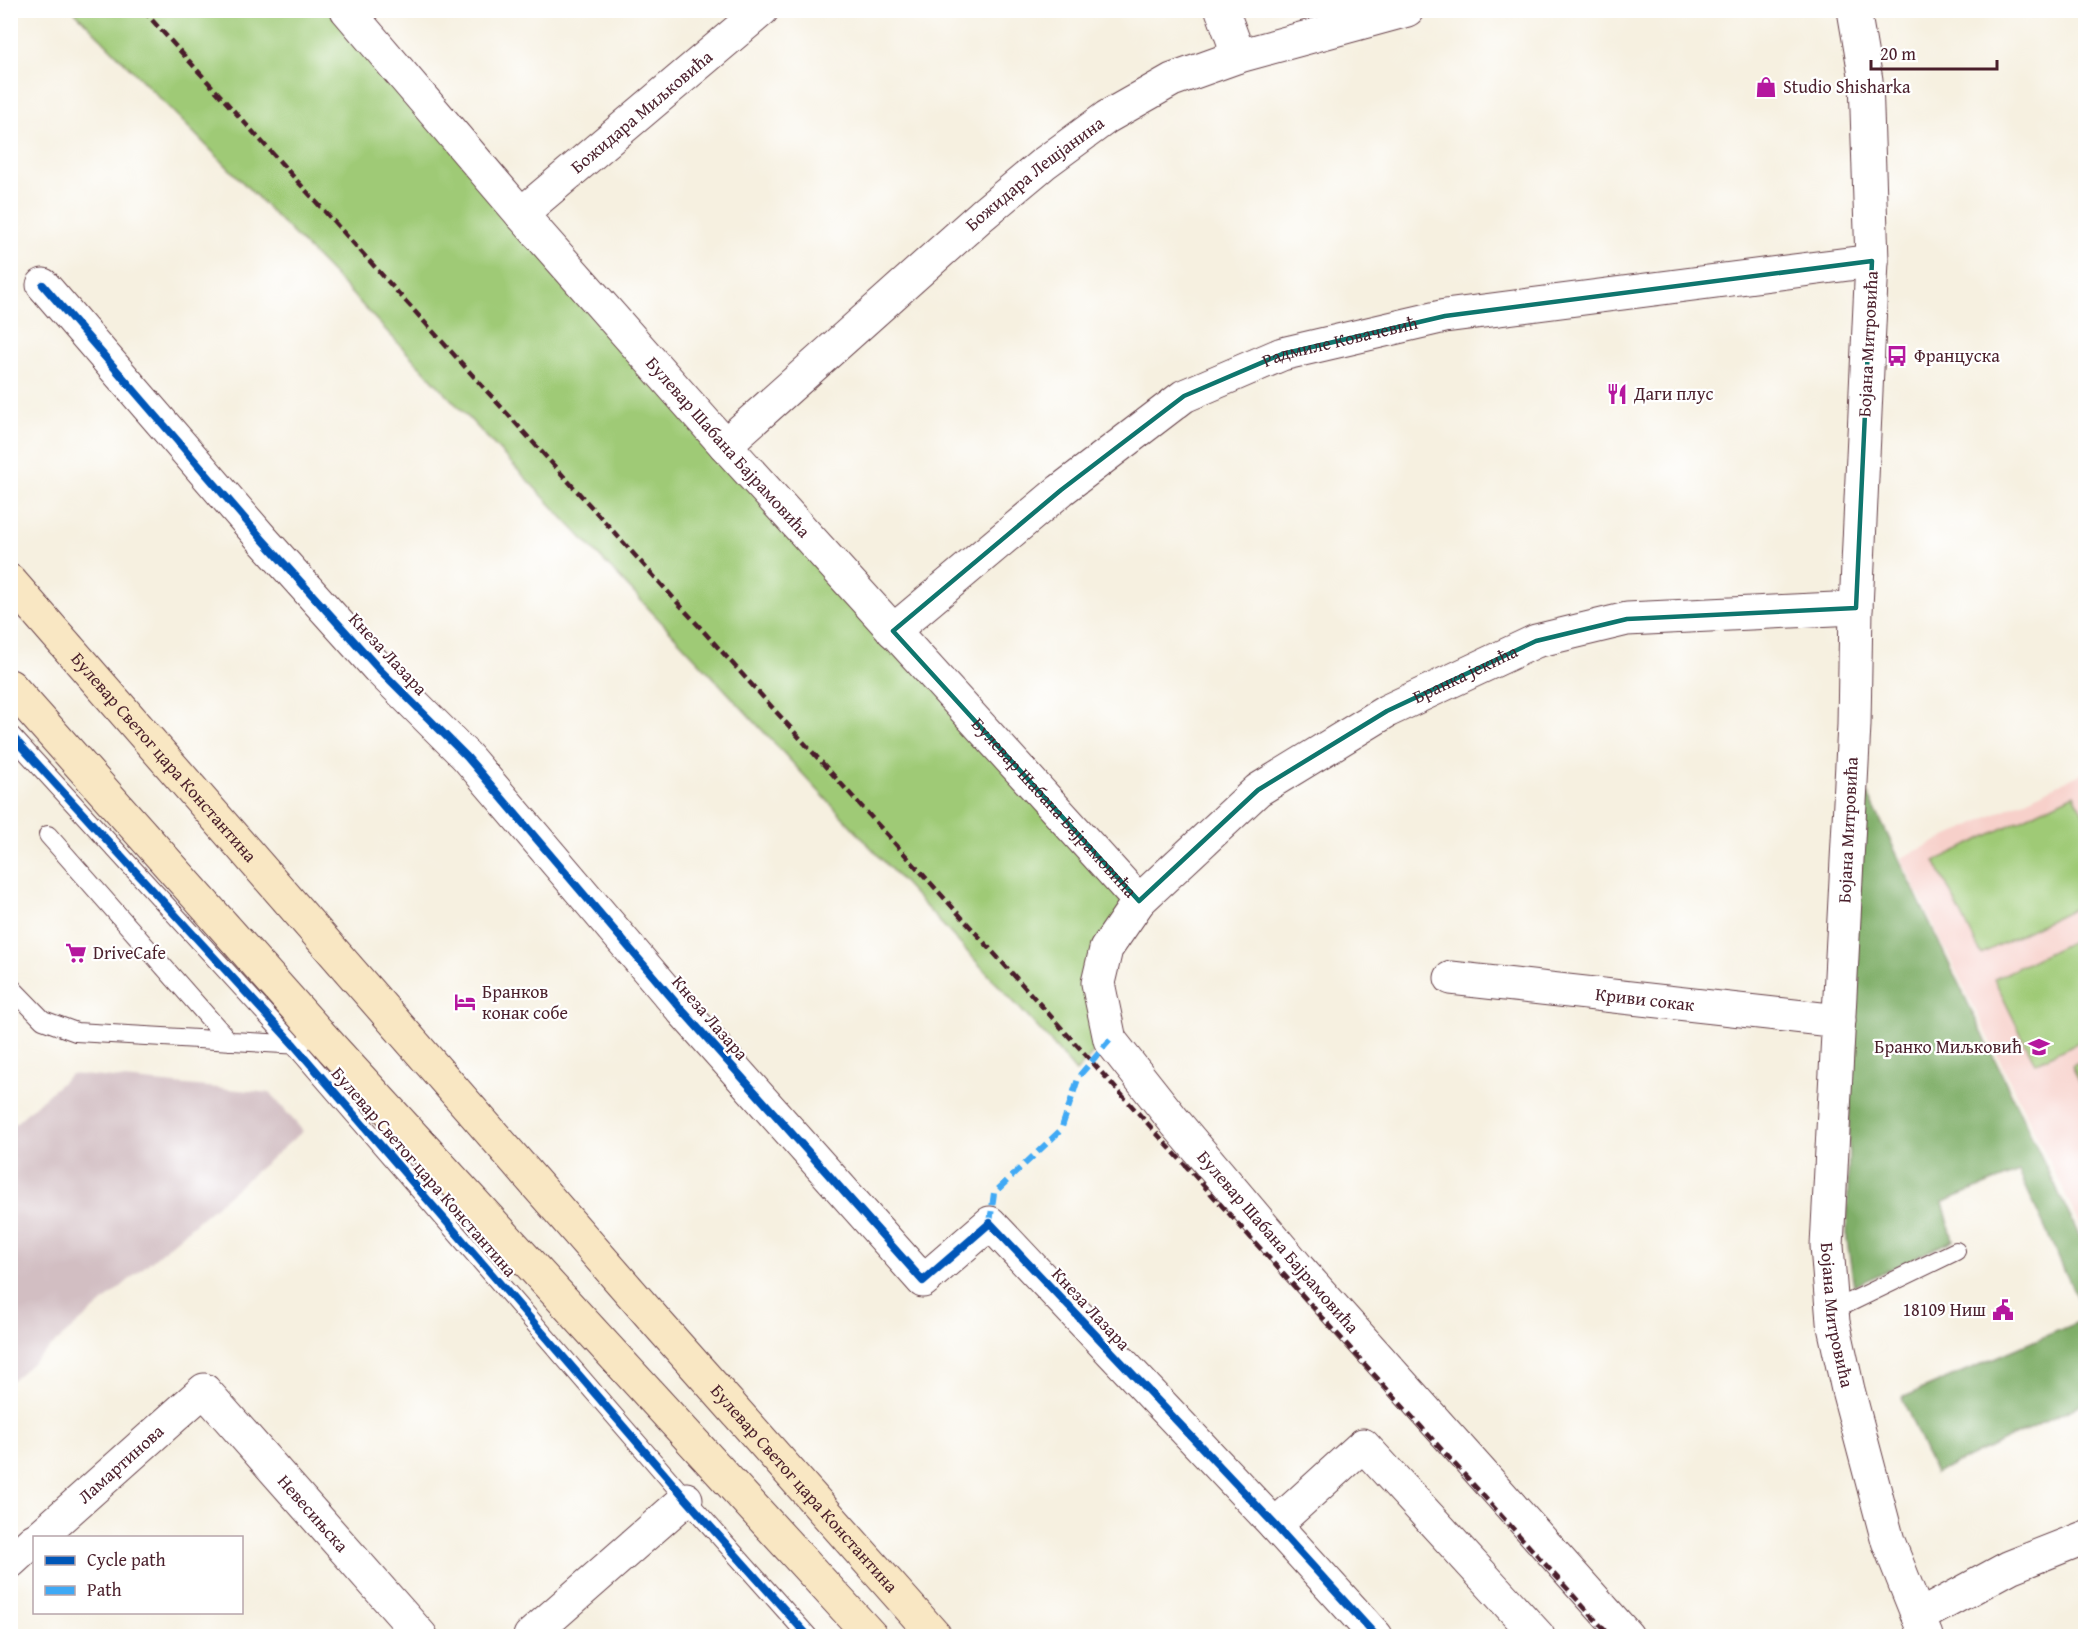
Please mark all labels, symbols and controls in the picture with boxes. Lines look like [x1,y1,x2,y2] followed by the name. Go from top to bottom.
[1871,33,1997,71] scale bar
[1880,40,1916,67] text: 20 m
[564,43,719,180] street label: Божидара Миљковића
[1783,73,1911,100] place label: Studio Shisharka
[1754,75,1778,99] shop icon: Studio Shisharka
[959,109,1110,237] street label: Божидара Лешјанина
[1850,270,1885,418] street label: Бојана Митровића
[1258,309,1420,374] street label: Радмиле Ковачевић
[1914,342,2000,369] place label: Француска
[1885,344,1909,368] bus stop icon: Француска
[640,350,817,544] street label: Булевар Шабана Бајрамовића
[1633,380,1714,407] place label: Даги плус
[1605,382,1629,406] restaurant icon: Даги плус
[343,606,434,702] street label: Кнеза Лазара
[1408,637,1522,710] street label: Бранка јекића
[65,646,264,868] street label: Булевар Светог цара Константина
[965,711,1144,904] street label: Булевар Шабана Бајрамовића
[1830,756,1865,904] street label: Бојана Митровића
[93,939,166,966] place label: DriveCafe
[64,941,88,965] supermarket icon: DriveCafe
[666,969,755,1066] street label: Кнеза Лазара
[482,978,568,1026] place label: Бранков конак собе
[1594,980,1696,1018] street label: Криви сокак
[453,990,477,1014] hotel icon: Бранков конак собе
[1874,1033,2022,1060] place label: Бранко Миљковић
[2027,1035,2051,1059] school or university icon: Бранко Миљковић
[325,1061,524,1283] street label: Булевар Светог цара Константина
[1191,1144,1366,1340] street label: Булевар Шабана Бајрамовића
[1814,1241,1861,1390] street label: Бојана Митровића
[1046,1261,1137,1357] street label: Кнеза Лазара
[1902,1296,1986,1323] place label: 18109 Ниш
[1991,1298,2015,1322] public building icon: 18109 Ниш
[704,1378,905,1599] street label: Булевар Светог цара Константина
[71,1418,170,1510] street label: Ламартинова
[271,1468,355,1558] street label: Невесињска
[33,1536,243,1614] legend
[87,1546,166,1573] text: Cycle path
[87,1576,122,1603] text: Path

